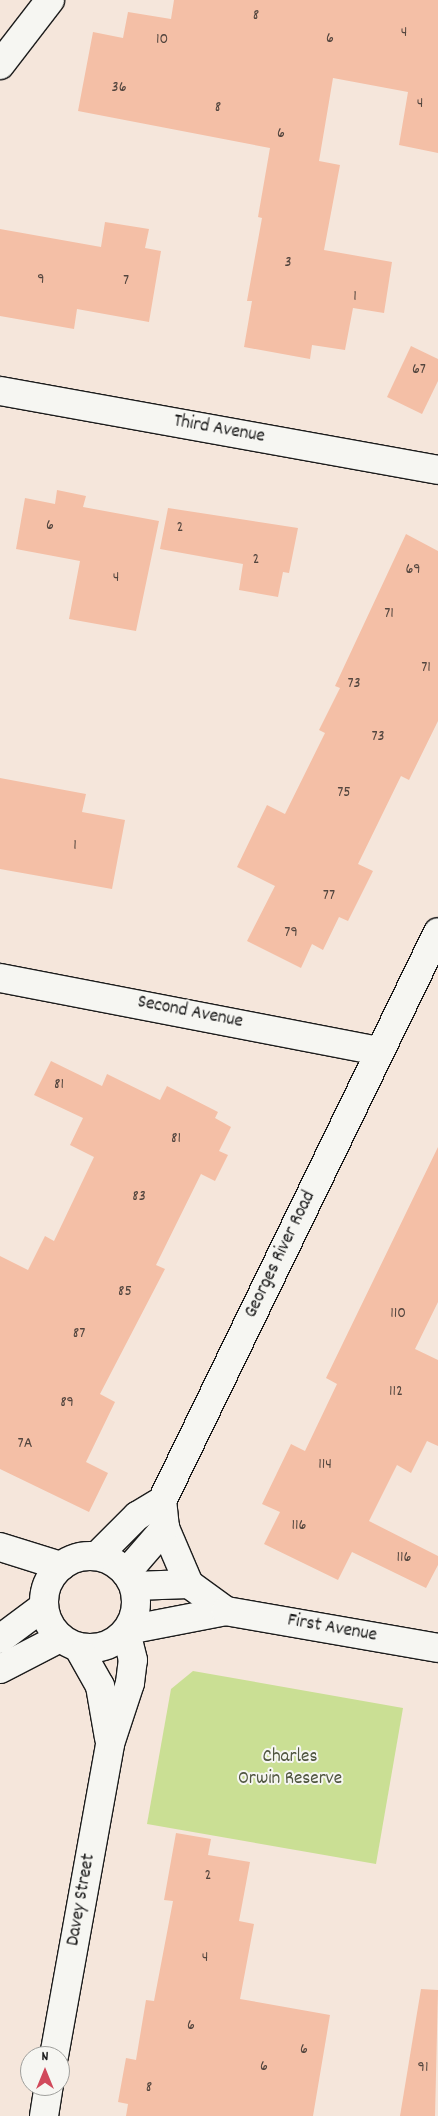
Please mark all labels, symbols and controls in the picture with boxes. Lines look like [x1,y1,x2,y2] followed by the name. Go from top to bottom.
[253,6,259,26] house number: 8
[401,23,407,43] house number: 4
[326,29,334,49] house number: 6
[156,30,168,50] house number: 10
[112,78,126,98] house number: 36
[417,94,423,114] house number: 4
[215,98,221,118] house number: 8
[277,124,285,144] house number: 6
[284,253,292,273] house number: 3
[37,270,45,290] house number: 9
[123,271,129,291] house number: 7
[353,287,357,307] house number: 1
[412,360,426,380] house number: 67
[172,411,266,449] street label: Third Avenue
[46,516,54,536] house number: 6
[177,518,183,538] house number: 2
[253,550,259,570] house number: 2
[405,560,421,580] house number: 69
[113,568,119,588] house number: 4
[384,604,394,624] house number: 71
[421,658,431,678] house number: 71
[347,674,361,694] house number: 73
[371,727,385,747] house number: 73
[337,783,351,803] house number: 75
[73,836,77,856] house number: 1
[323,886,335,906] house number: 77
[284,923,298,943] house number: 79
[135,992,245,1034] street label: Second Avenue
[54,1075,64,1095] house number: 81
[171,1129,181,1149] house number: 81
[132,1187,146,1207] house number: 83
[240,1188,322,1322] street label: Georges River Road
[118,1282,132,1302] house number: 85
[390,1304,406,1324] house number: 110
[73,1324,85,1344] house number: 87
[389,1382,403,1402] house number: 112
[60,1393,74,1413] house number: 89
[18,1434,32,1454] house number: 7A
[318,1455,332,1475] house number: 114
[292,1516,306,1536] house number: 116
[397,1548,411,1568] house number: 116
[286,1610,378,1648] street label: First Avenue
[238,1747,342,1791] park label: Charles Orwin Reserve
[63,1852,101,1948] street label: Davey Street
[205,1866,211,1886] house number: 2
[202,1948,208,1968] house number: 4
[187,2016,195,2036] house number: 6
[300,2040,308,2060] house number: 6
[20,2046,70,2096] north arrow
[42,2047,48,2067] text: N
[260,2057,268,2077] house number: 6
[418,2058,428,2078] house number: 91
[146,2078,152,2098] house number: 8

